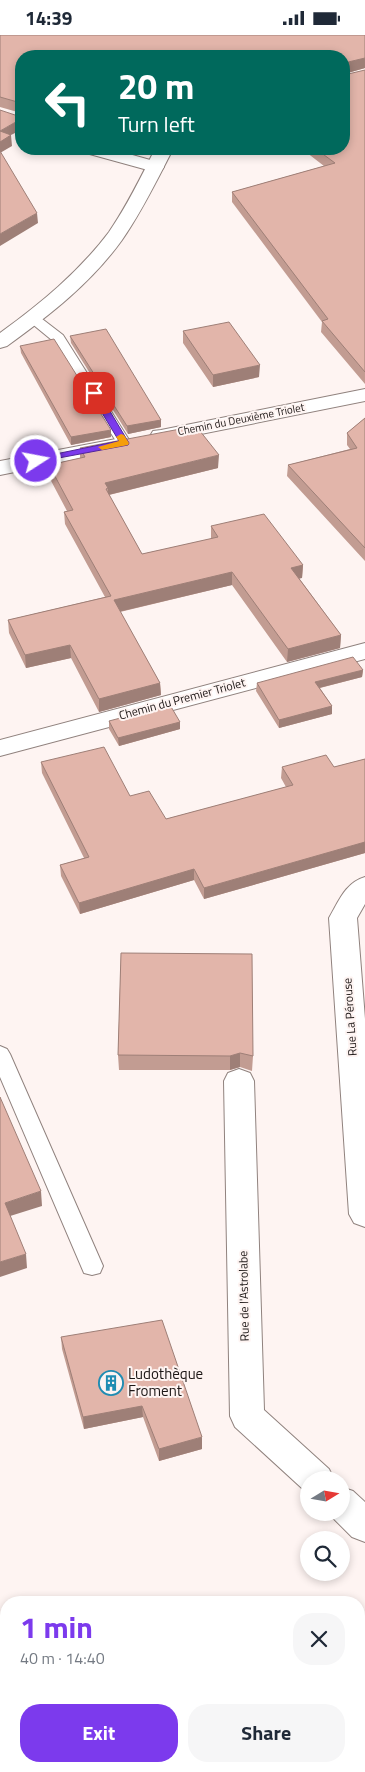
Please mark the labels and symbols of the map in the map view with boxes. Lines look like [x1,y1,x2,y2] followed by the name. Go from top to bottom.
[73,372,115,414] pin
[176,399,306,439] street label: Chemin du Deuxième Triolet
[9,434,61,486] position arrow
[116,672,248,725] street label: Chemin du Premier Triolet
[337,977,362,1057] street label: Rue La Pérouse
[233,1250,254,1342] street label: Rue de l'Astrolabe
[128,1362,203,1402] place label: Ludothèque Froment
[98,1370,124,1396] building icon: Ludothèque Froment
[300,1471,350,1521] north arrow

